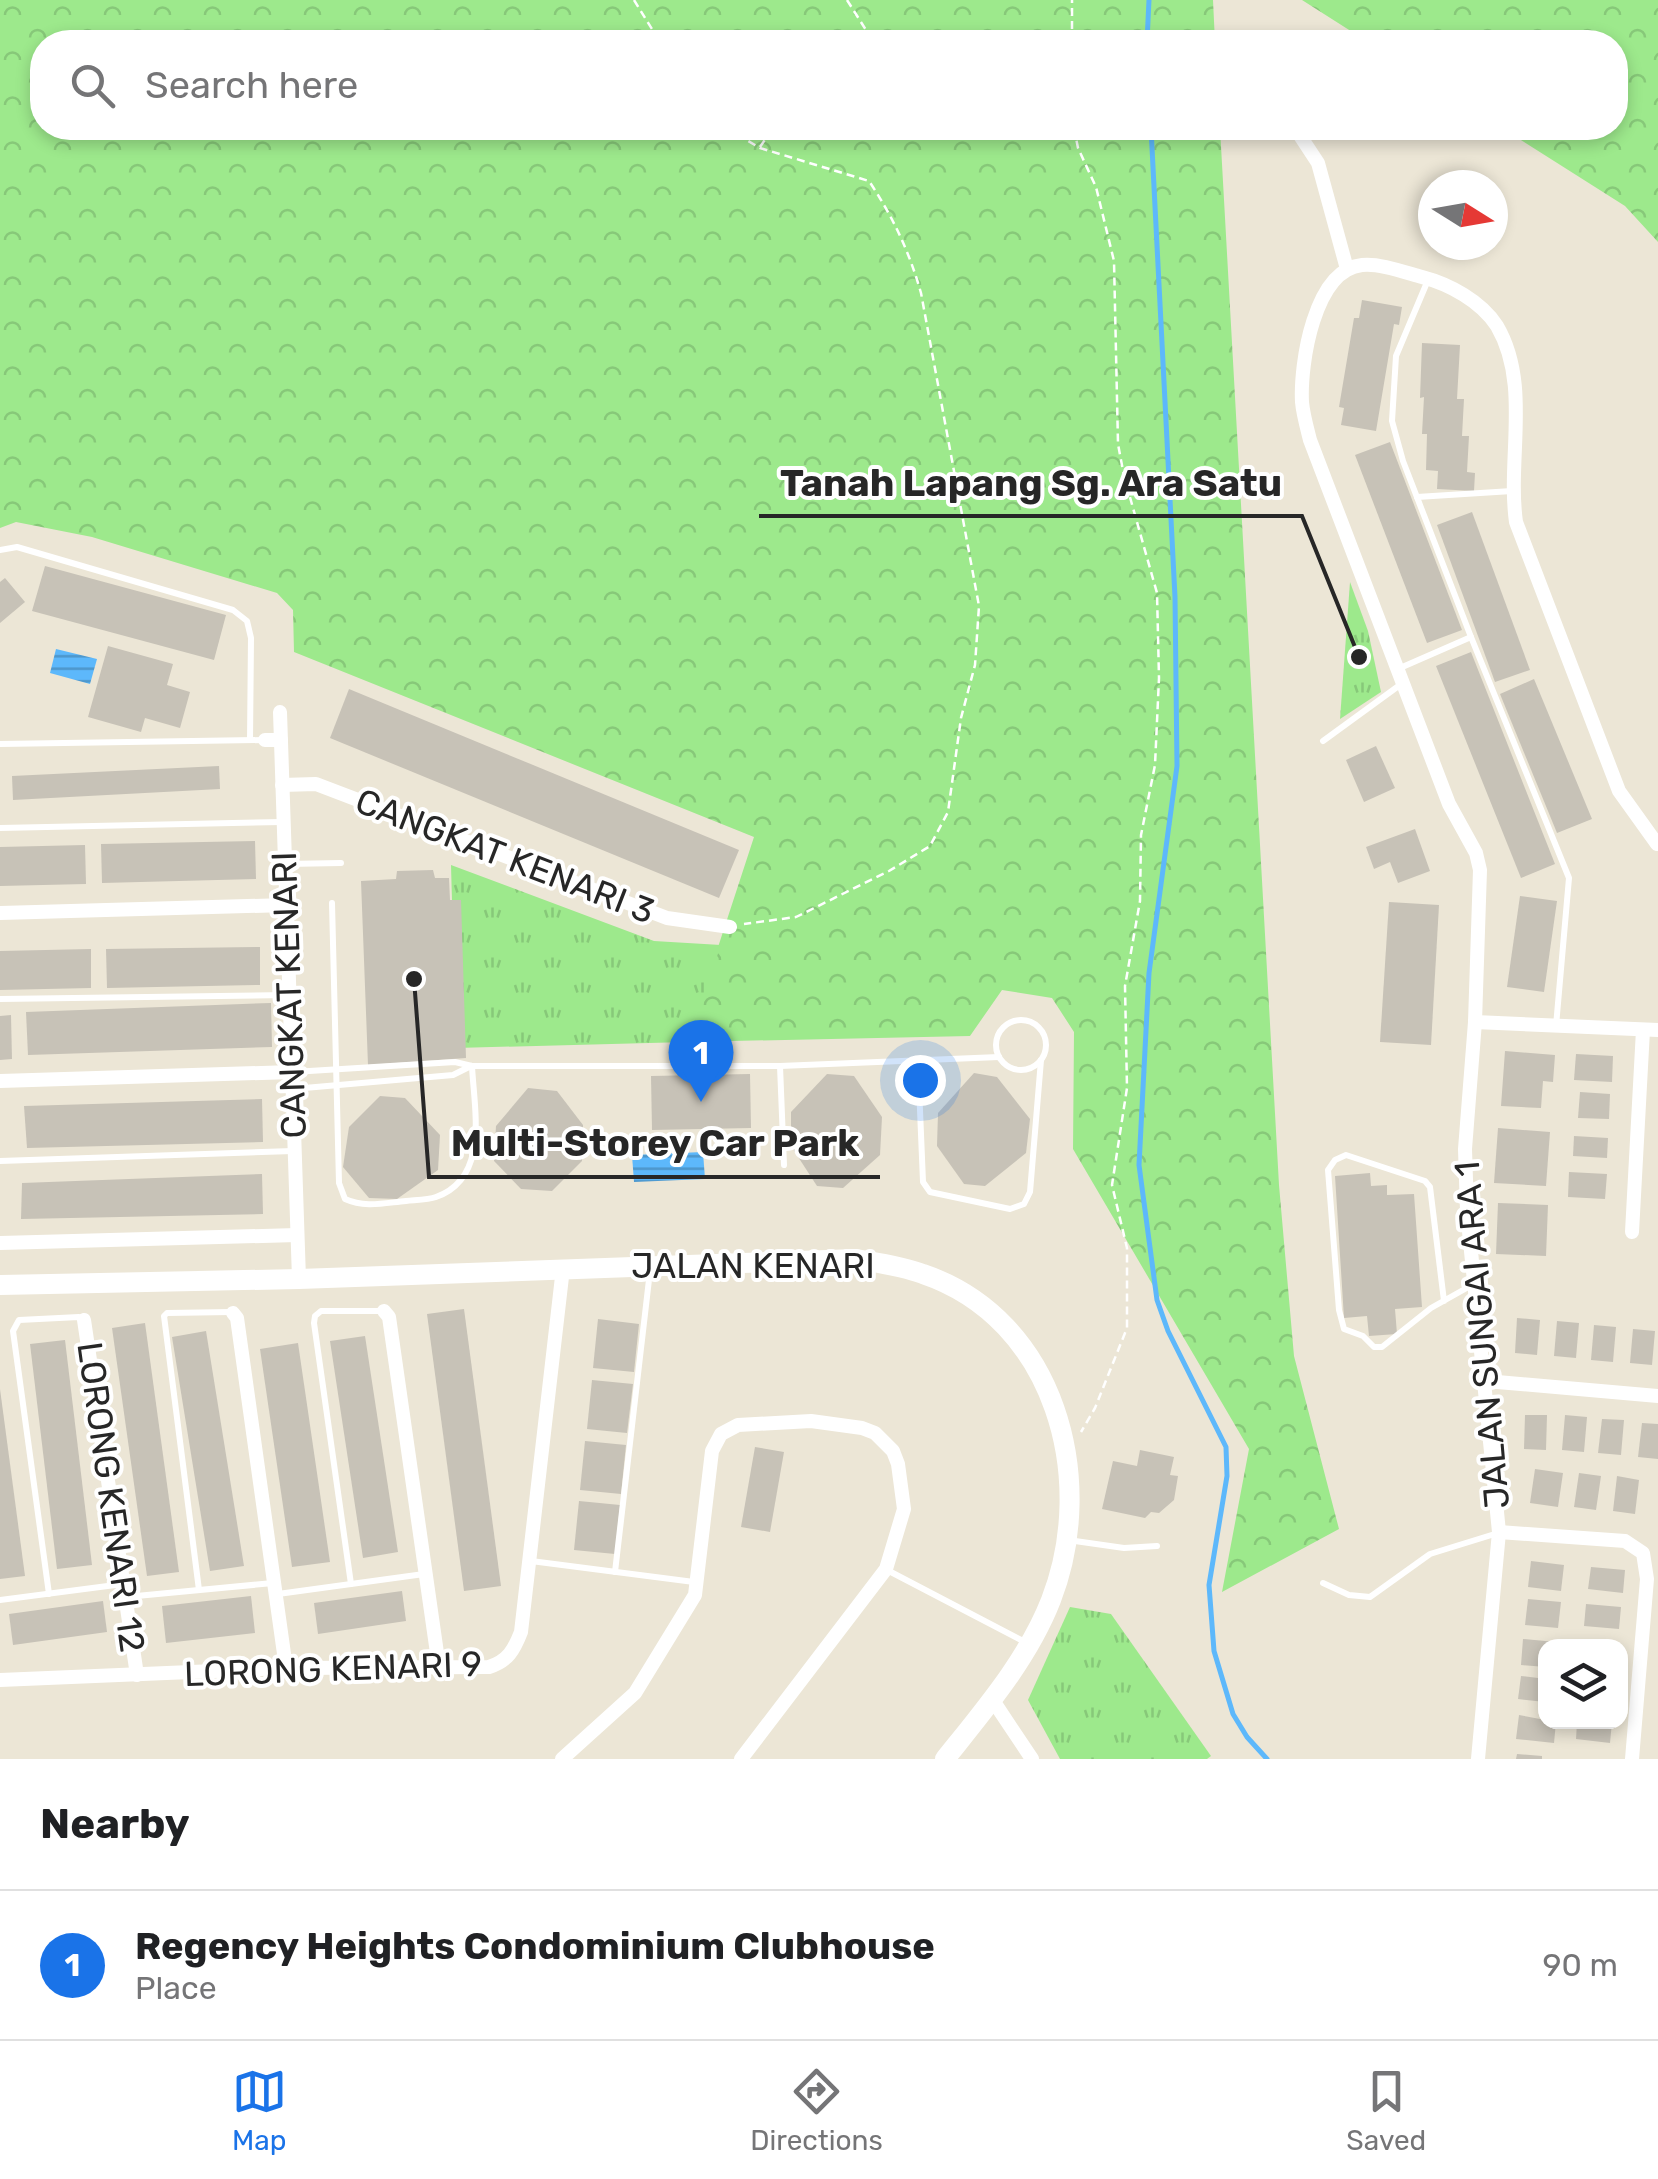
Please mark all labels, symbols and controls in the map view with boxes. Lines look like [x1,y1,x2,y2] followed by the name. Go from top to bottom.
[30,30,1628,140] search box
[65,58,120,113] icon: search
[145,62,358,108] text: Search here
[1418,170,1508,260] north arrow
[759,448,1302,516] callout: Tanah Lapang Sg. Ara Satu
[780,460,1282,506] text: Tanah Lapang Sg. Ara Satu
[350,780,660,932] street label: CANGKAT KENARI 3
[263,851,315,1139] street label: CANGKAT KENARI
[668,1020,734,1102] pin: 1
[895,1055,946,1106] your location
[429,1109,880,1177] callout: Multi-Storey Car Park
[451,1120,859,1166] text: Multi-Storey Car Park
[1446,1160,1518,1510] street label: JALAN SUNGAI ARA 1
[631,1245,875,1287] street label: JALAN KENARI
[68,1339,154,1655] street label: LORONG KENARI 12
[1538,1639,1628,1729] map controls
[1538,1639,1628,1729] button: layers
[183,1643,483,1695] street label: LORONG KENARI 9
[40,1799,190,1849] text: Nearby
[135,1923,935,1969] text: Regency Heights Condominium Clubhouse
[65,1946,80,1984] text: 1
[1542,1946,1618,1984] text: 90 m
[135,1969,217,2007] text: Place
[232,2064,287,2157] tab: Map
[750,2064,883,2157] tab: Directions
[1346,2064,1426,2157] tab: Saved

